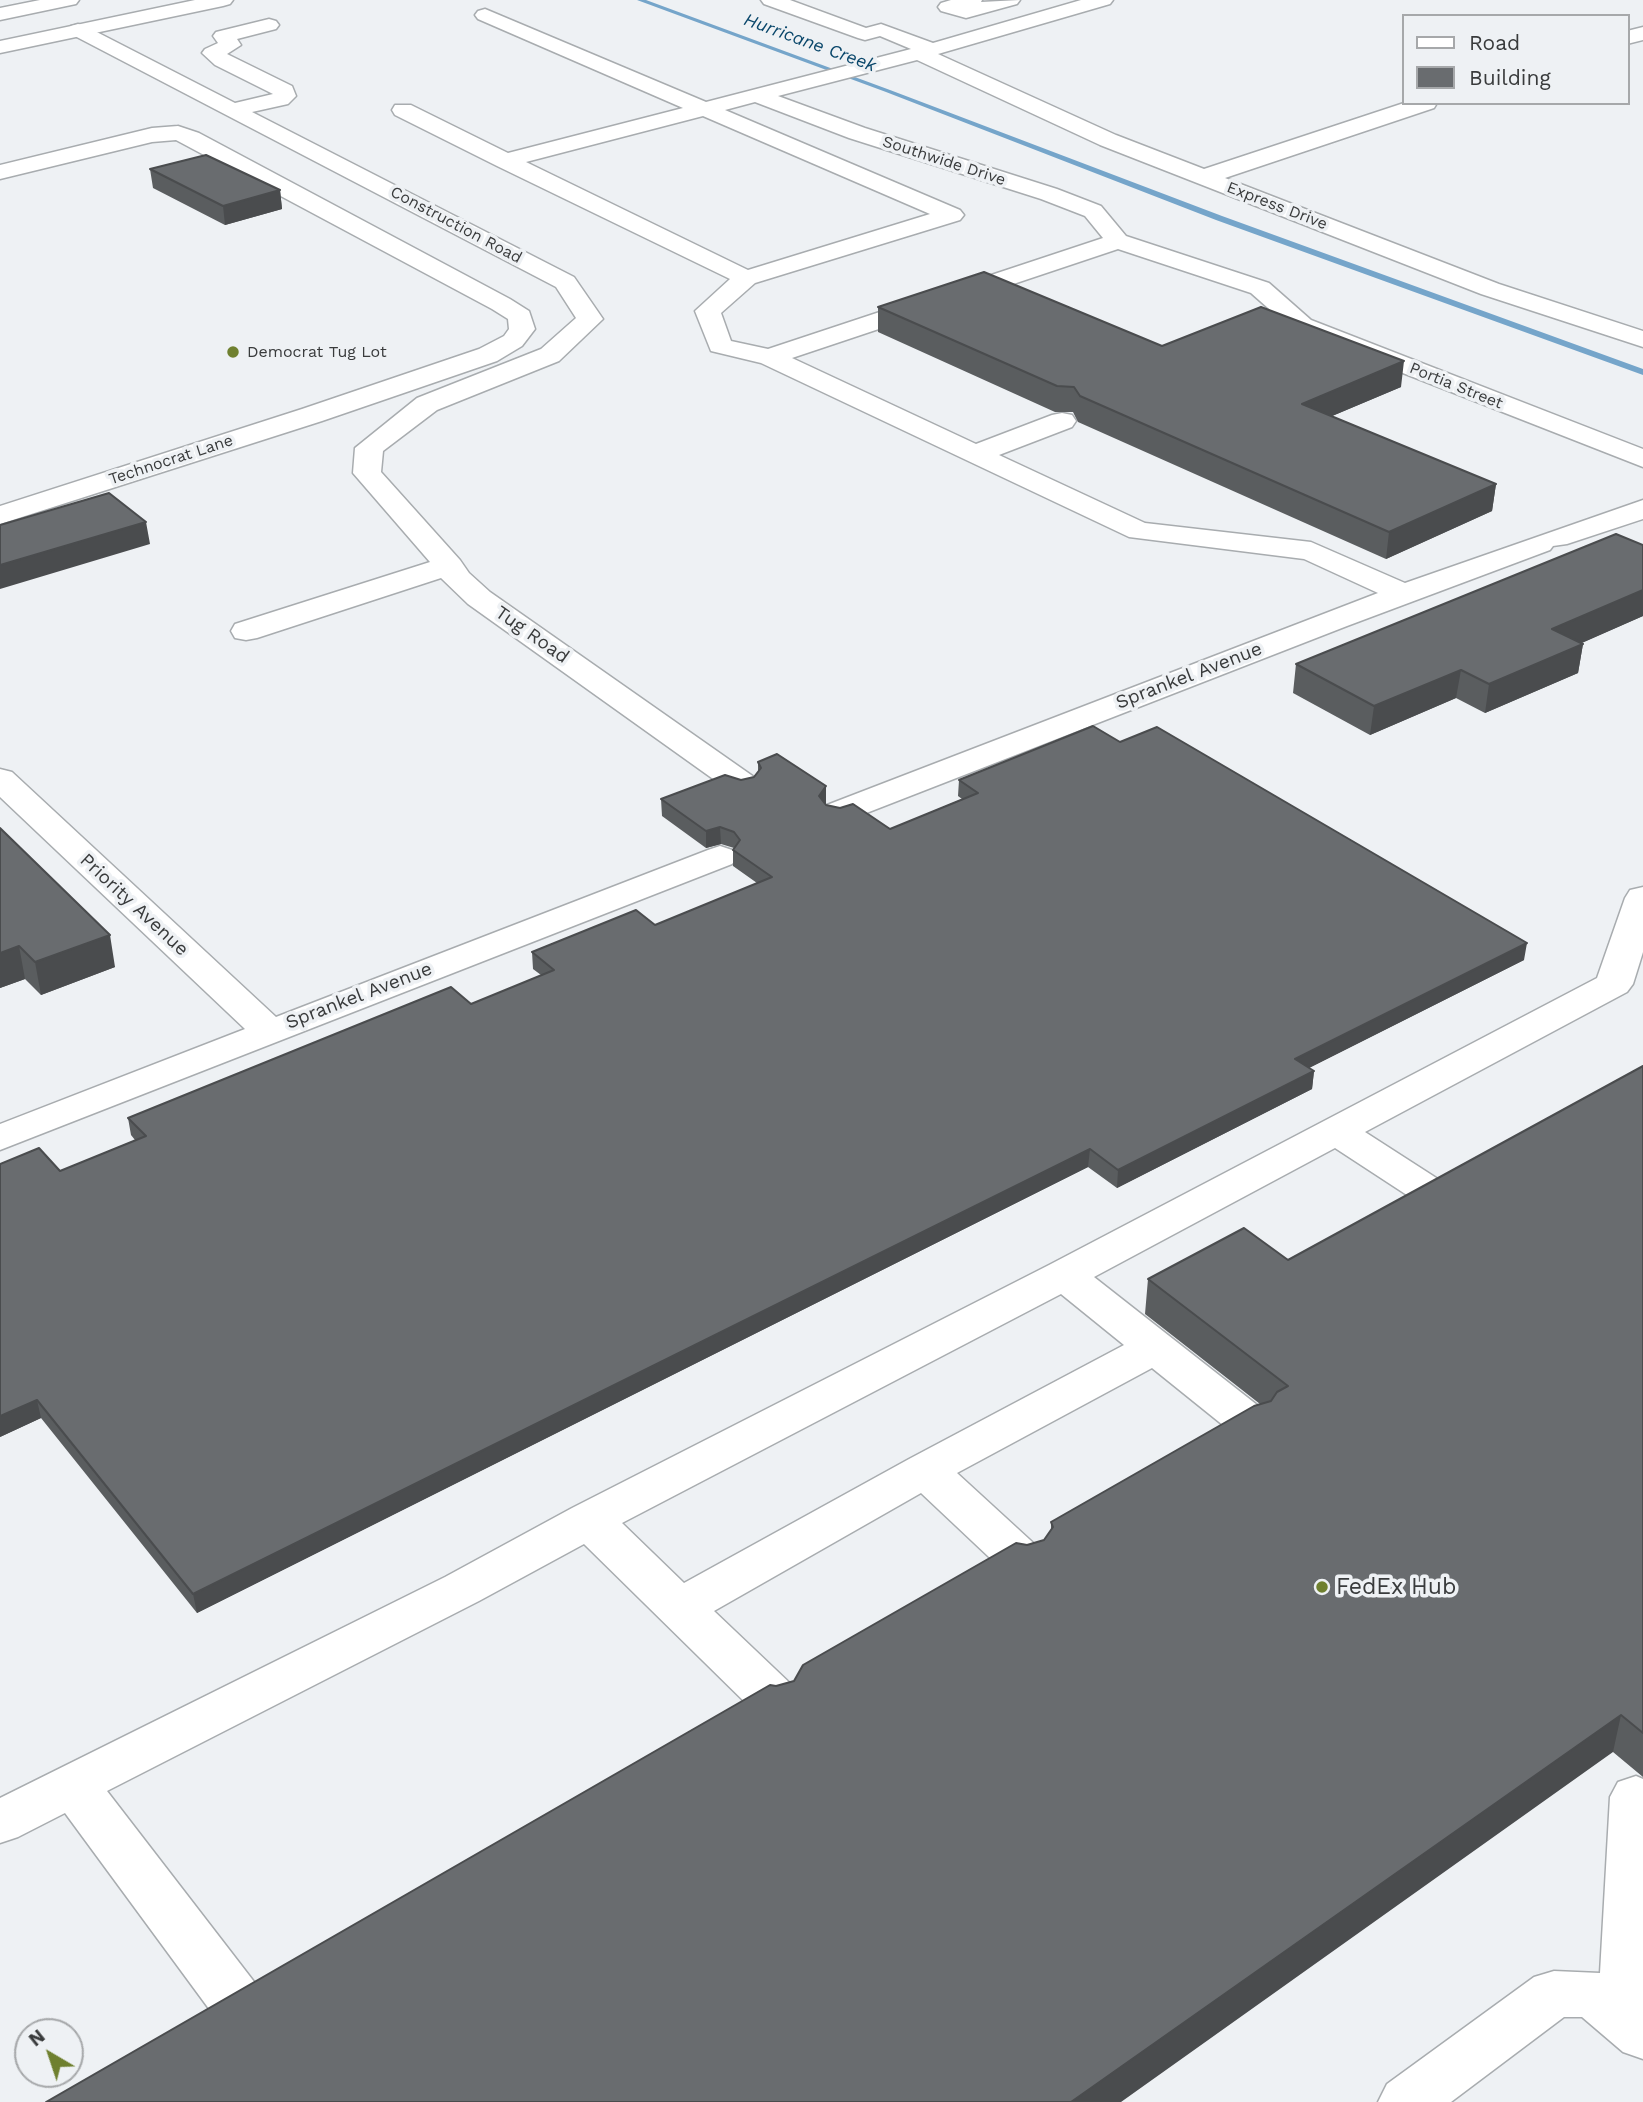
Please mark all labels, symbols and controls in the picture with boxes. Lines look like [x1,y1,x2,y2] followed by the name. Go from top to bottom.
[741,9,879,77] water label: Hurricane Creek
[1402,14,1629,105] legend
[1469,30,1520,55] text: Road
[1469,65,1551,90] text: Building
[880,132,1008,190] street label: Southwide Drive
[1224,178,1330,234] street label: Express Drive
[387,182,525,268] street label: Construction Road
[247,342,387,362] place label: Democrat Tug Lot
[225,344,241,360] marker: Democrat Tug Lot
[1407,359,1505,413] street label: Portia Street
[106,431,236,489] street label: Technocrat Lane
[491,601,573,669] street label: Tug Road
[1113,638,1265,714] street label: Sprankel Avenue
[75,849,193,961] street label: Priority Avenue
[283,958,435,1034] street label: Sprankel Avenue
[1336,1573,1456,1601] place label: FedEx Hub
[1314,1579,1330,1595] marker: FedEx Hub
[14,2018,84,2088] north arrow
[24,2024,49,2051] text: N

